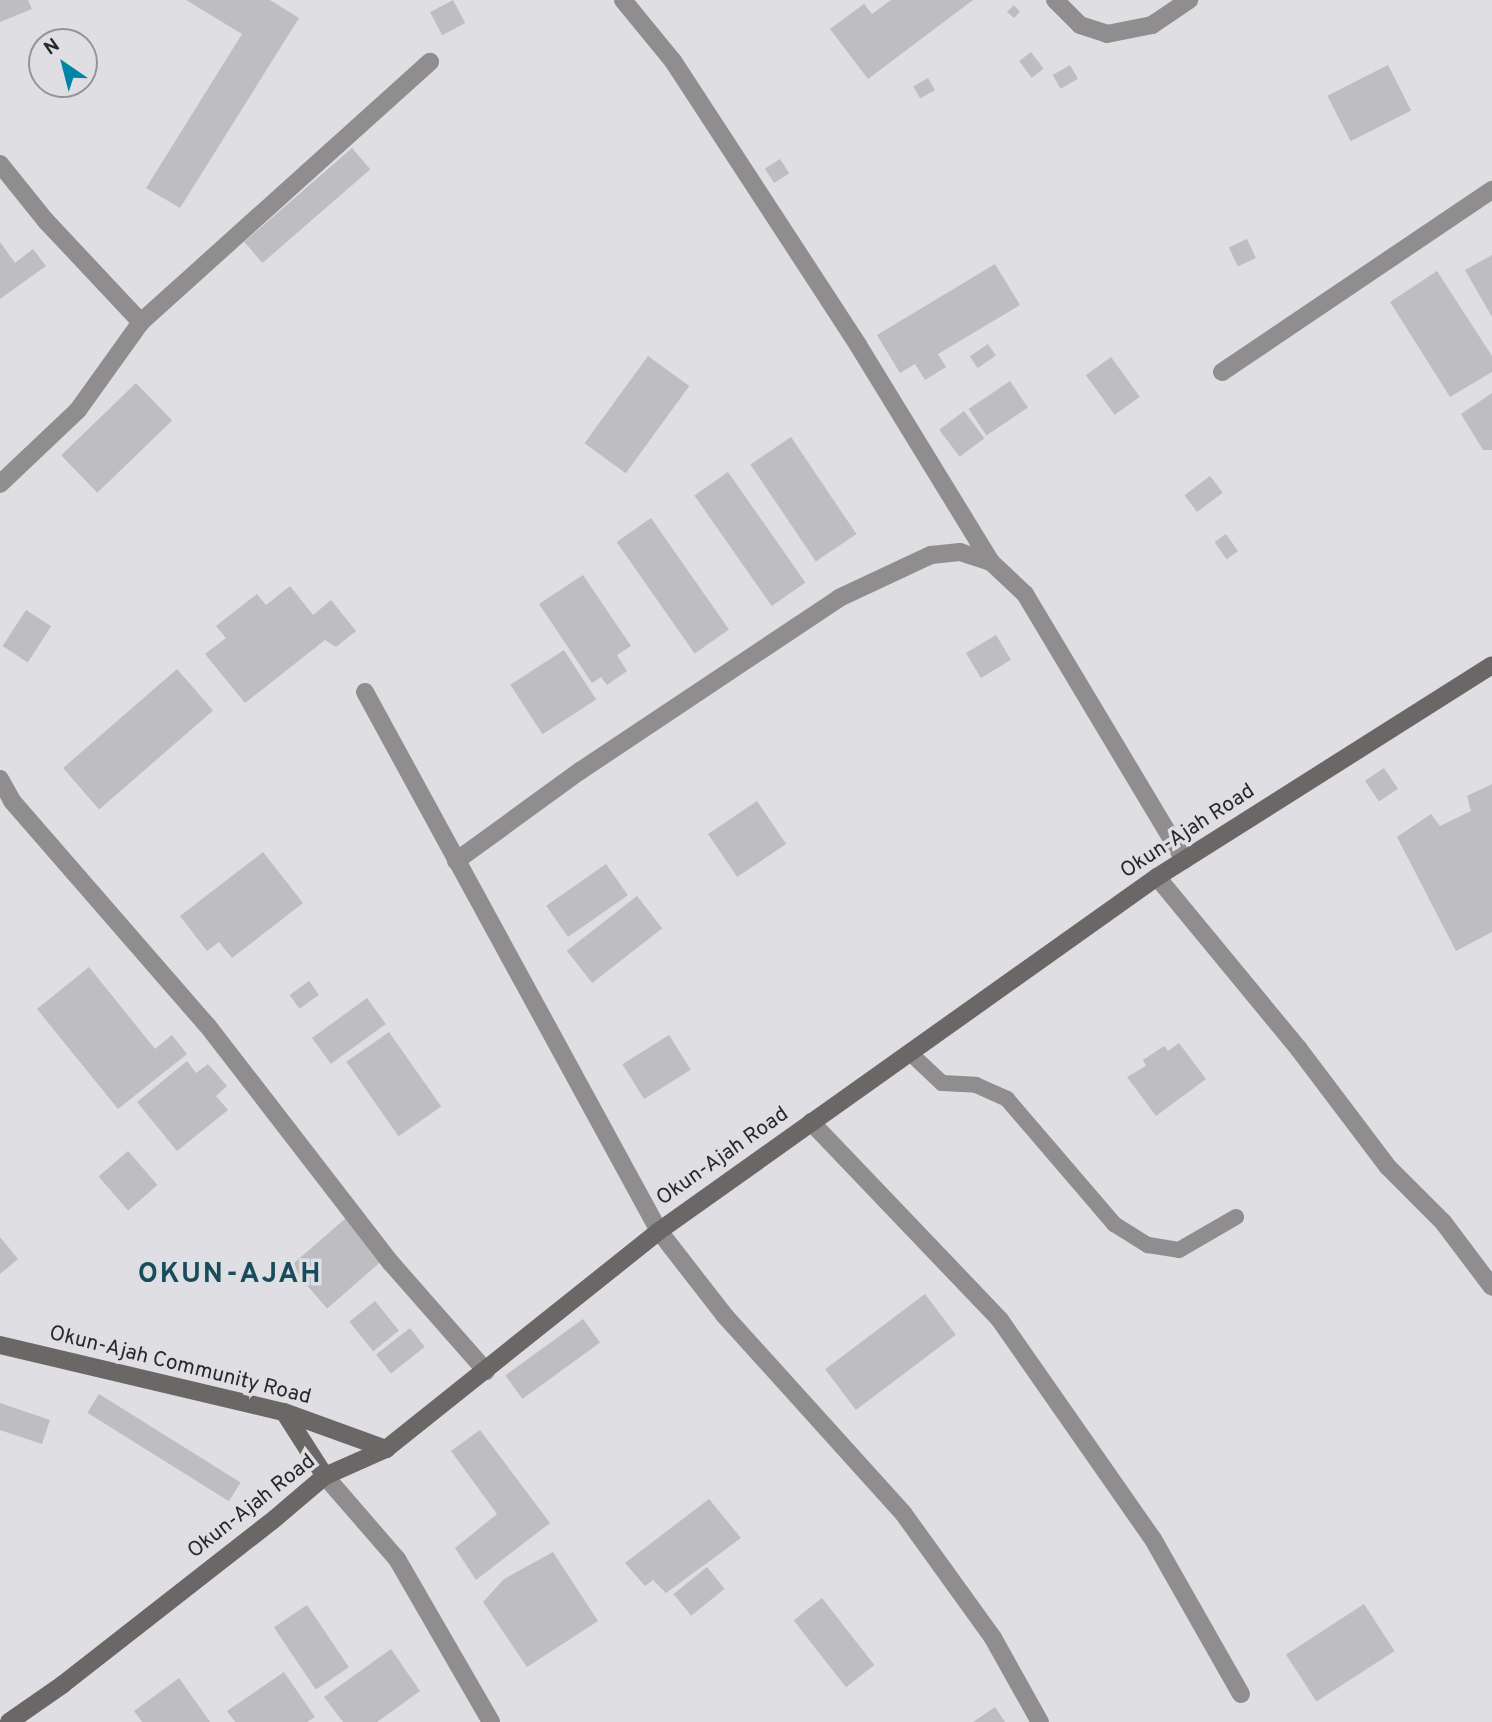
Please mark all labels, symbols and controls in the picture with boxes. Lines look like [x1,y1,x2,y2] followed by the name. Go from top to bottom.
[28,28,98,98] north arrow
[40,34,65,61] text: N
[1116,779,1260,885] street label: Okun-Ajah Road
[652,1102,794,1212] street label: Okun-Ajah Road
[139,1258,321,1292] district label: OKUN-AJAH
[47,1321,313,1411] street label: Okun-Ajah Community Road
[183,1449,321,1565] street label: Okun-Ajah Road

